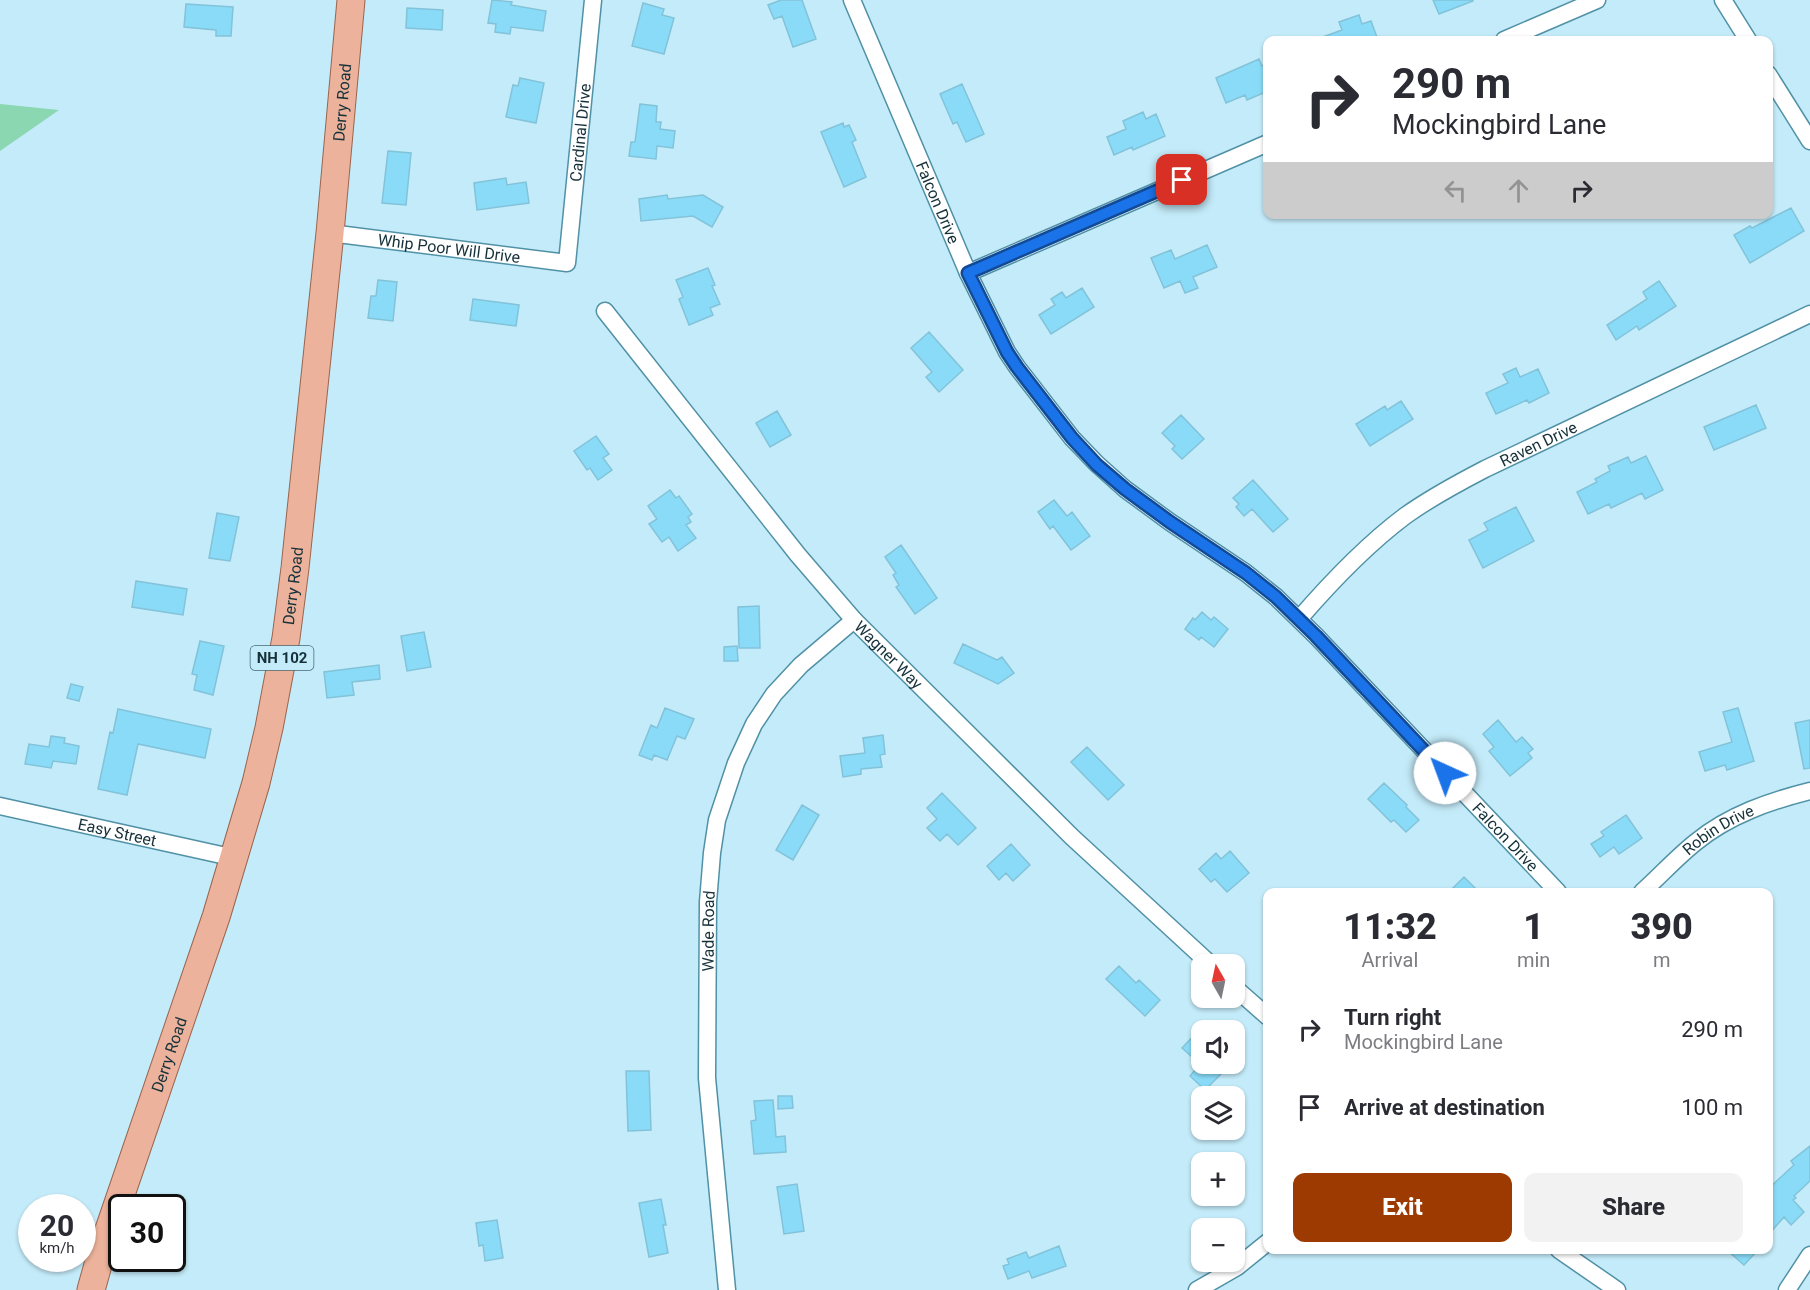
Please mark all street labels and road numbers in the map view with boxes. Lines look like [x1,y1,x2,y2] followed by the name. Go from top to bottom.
[329,63,355,142] street label: Derry Road
[566,82,594,183] street label: Cardinal Drive
[912,159,964,246] street label: Falcon Drive
[377,230,521,266] street label: Whip Poor Will Drive
[1497,417,1580,470] street label: Raven Drive
[278,546,307,626] street label: Derry Road
[851,617,927,693] street label: Wagner Way
[250,646,314,670] road number: NH 102
[1469,798,1543,875] street label: Falcon Drive
[1678,800,1756,859] street label: Robin Drive
[76,814,158,850] street label: Easy Street
[698,890,718,971] street label: Wade Road
[147,1015,191,1095] street label: Derry Road

